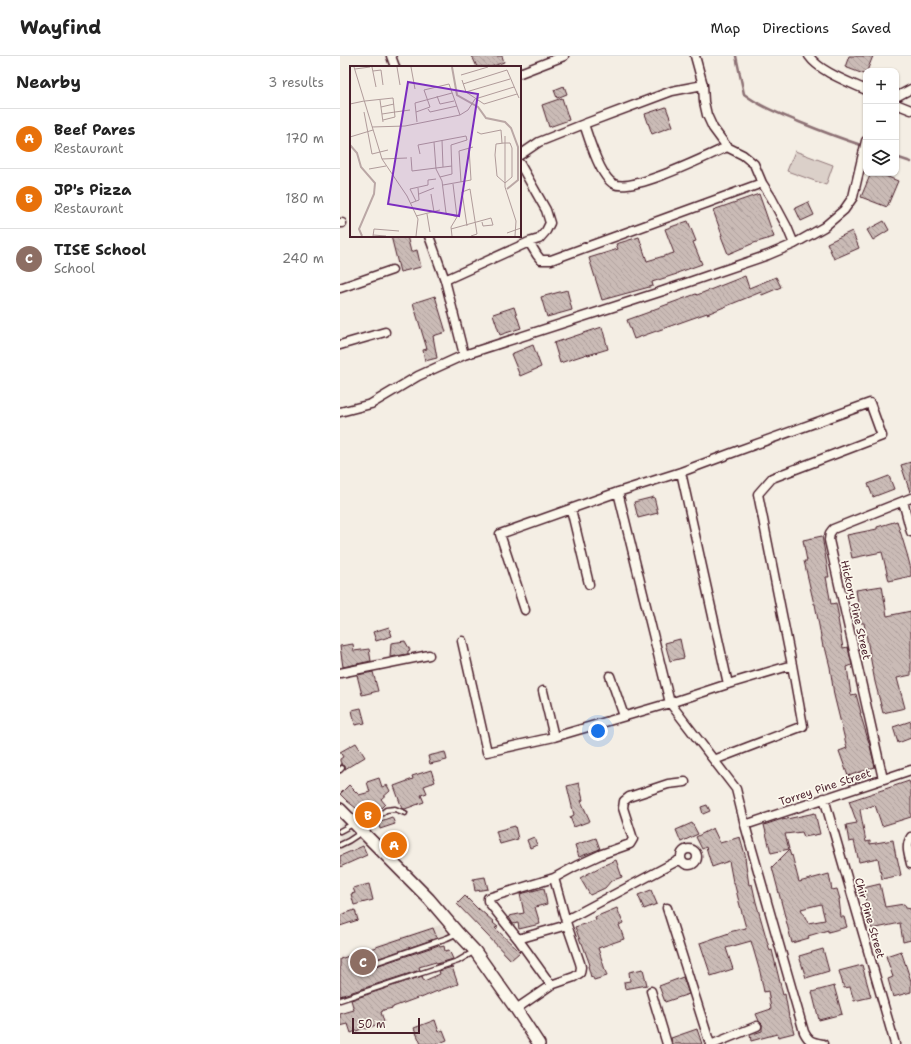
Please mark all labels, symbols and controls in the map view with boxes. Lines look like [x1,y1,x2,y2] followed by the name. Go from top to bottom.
[20,15,101,40] text: Wayfind
[711,19,741,37] text: Map
[763,19,829,37] text: Directions
[851,19,891,37] text: Saved
[350,66,521,237] inset map
[863,68,899,176] map controls
[863,68,899,104] button: +
[16,71,81,93] text: Nearby
[268,74,324,91] text: 3 results
[863,104,899,140] button: −
[54,120,135,140] text: Beef Pares
[24,130,34,147] text: A
[286,130,324,147] text: 170 m
[54,140,124,157] text: Restaurant
[863,140,899,176] button: layers
[54,180,132,200] text: JP's Pizza
[25,190,33,207] text: B
[285,190,324,207] text: 180 m
[54,200,124,217] text: Restaurant
[54,240,146,260] text: TISE School
[25,250,33,267] text: C
[282,250,324,267] text: 240 m
[54,260,95,277] text: School
[837,559,874,662] street label: Hickory Pine Street
[588,721,608,741] your location
[777,765,873,809] street label: Torrey Pine Street
[355,800,381,830] pin: B
[381,830,407,860] pin: A
[851,876,888,960] street label: Chir Pine Street
[350,947,376,977] pin: C
[352,1016,420,1035] scale bar
[358,1017,386,1032] text: 50 m

